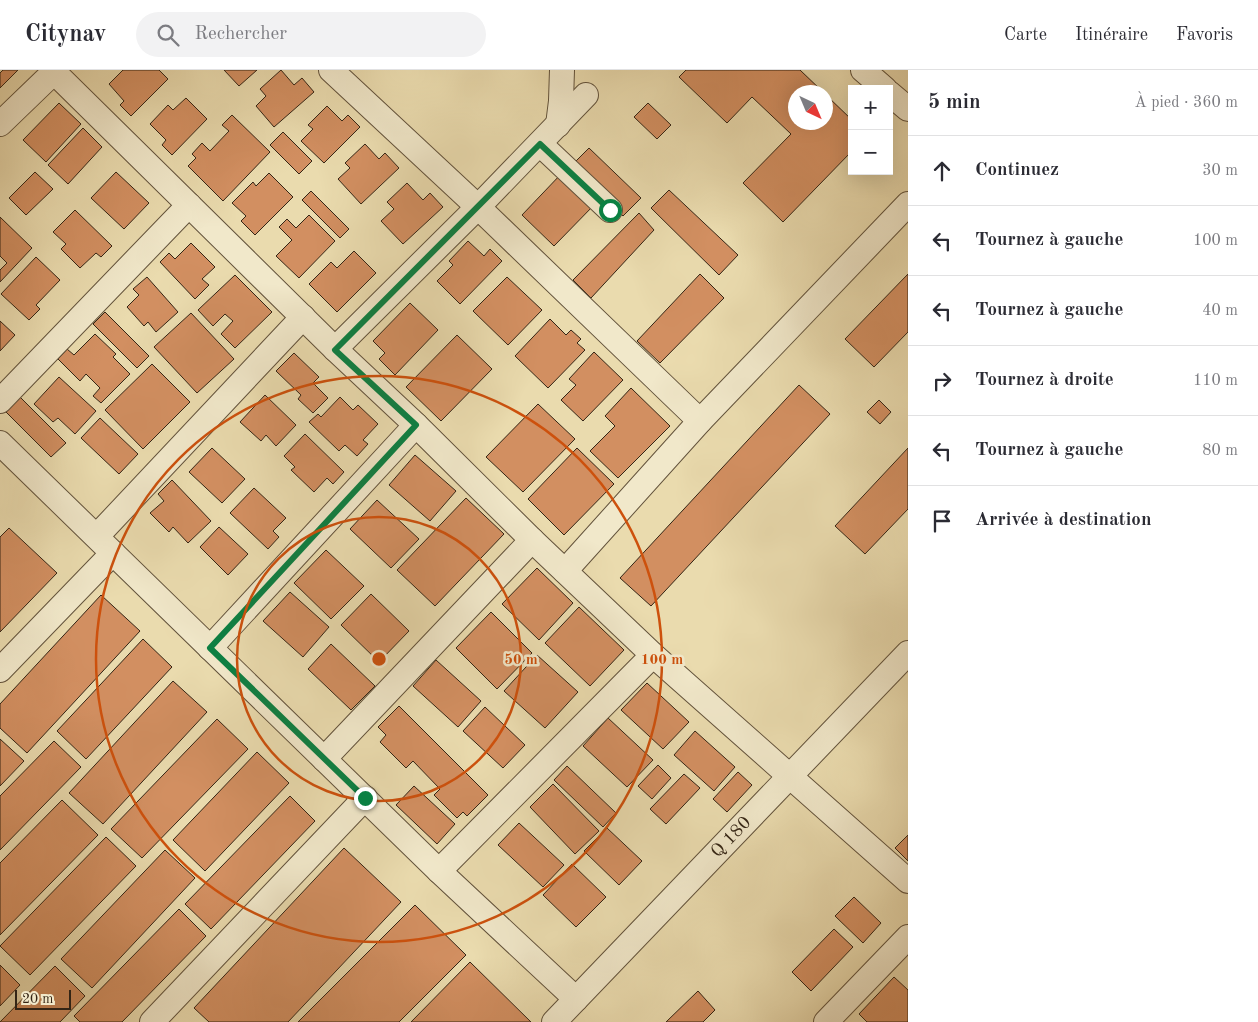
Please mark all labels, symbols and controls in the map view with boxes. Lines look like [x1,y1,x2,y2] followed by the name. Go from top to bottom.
[136,12,486,57] search box
[154,21,182,49] icon: search
[25,23,106,47] text: Citynav
[194,25,287,44] text: Rechercher
[1004,26,1047,44] text: Carte
[1075,26,1148,44] text: Itinéraire
[1176,26,1233,44] text: Favoris
[788,85,833,130] north arrow
[848,85,893,175] map controls
[848,85,893,130] button: +
[928,92,981,113] text: 5 min
[1135,95,1238,111] text: À pied · 360 m
[848,130,893,175] button: −
[928,157,956,185] icon: ahead
[975,161,1059,180] text: Continuez
[1202,163,1238,179] text: 30 m
[599,199,622,222] route start
[928,227,956,255] icon: left
[975,231,1123,250] text: Tournez à gauche
[1193,233,1238,249] text: 100 m
[928,297,956,325] icon: left
[975,301,1123,320] text: Tournez à gauche
[1202,303,1238,319] text: 40 m
[928,367,956,395] icon: right
[975,371,1114,390] text: Tournez à droite
[1193,373,1238,389] text: 110 m
[928,437,956,465] icon: left
[975,441,1123,460] text: Tournez à gauche
[1202,443,1238,459] text: 80 m
[928,507,956,535] icon: arrive
[975,511,1151,530] text: Arrivée à destination
[370,650,388,668] centre of rings
[504,653,538,668] text: 50 m
[641,653,683,668] text: 100 m
[354,787,377,810] route end
[708,813,755,861] street label: Q 180
[15,987,71,1010] scale bar
[22,992,53,1006] text: 20 m

